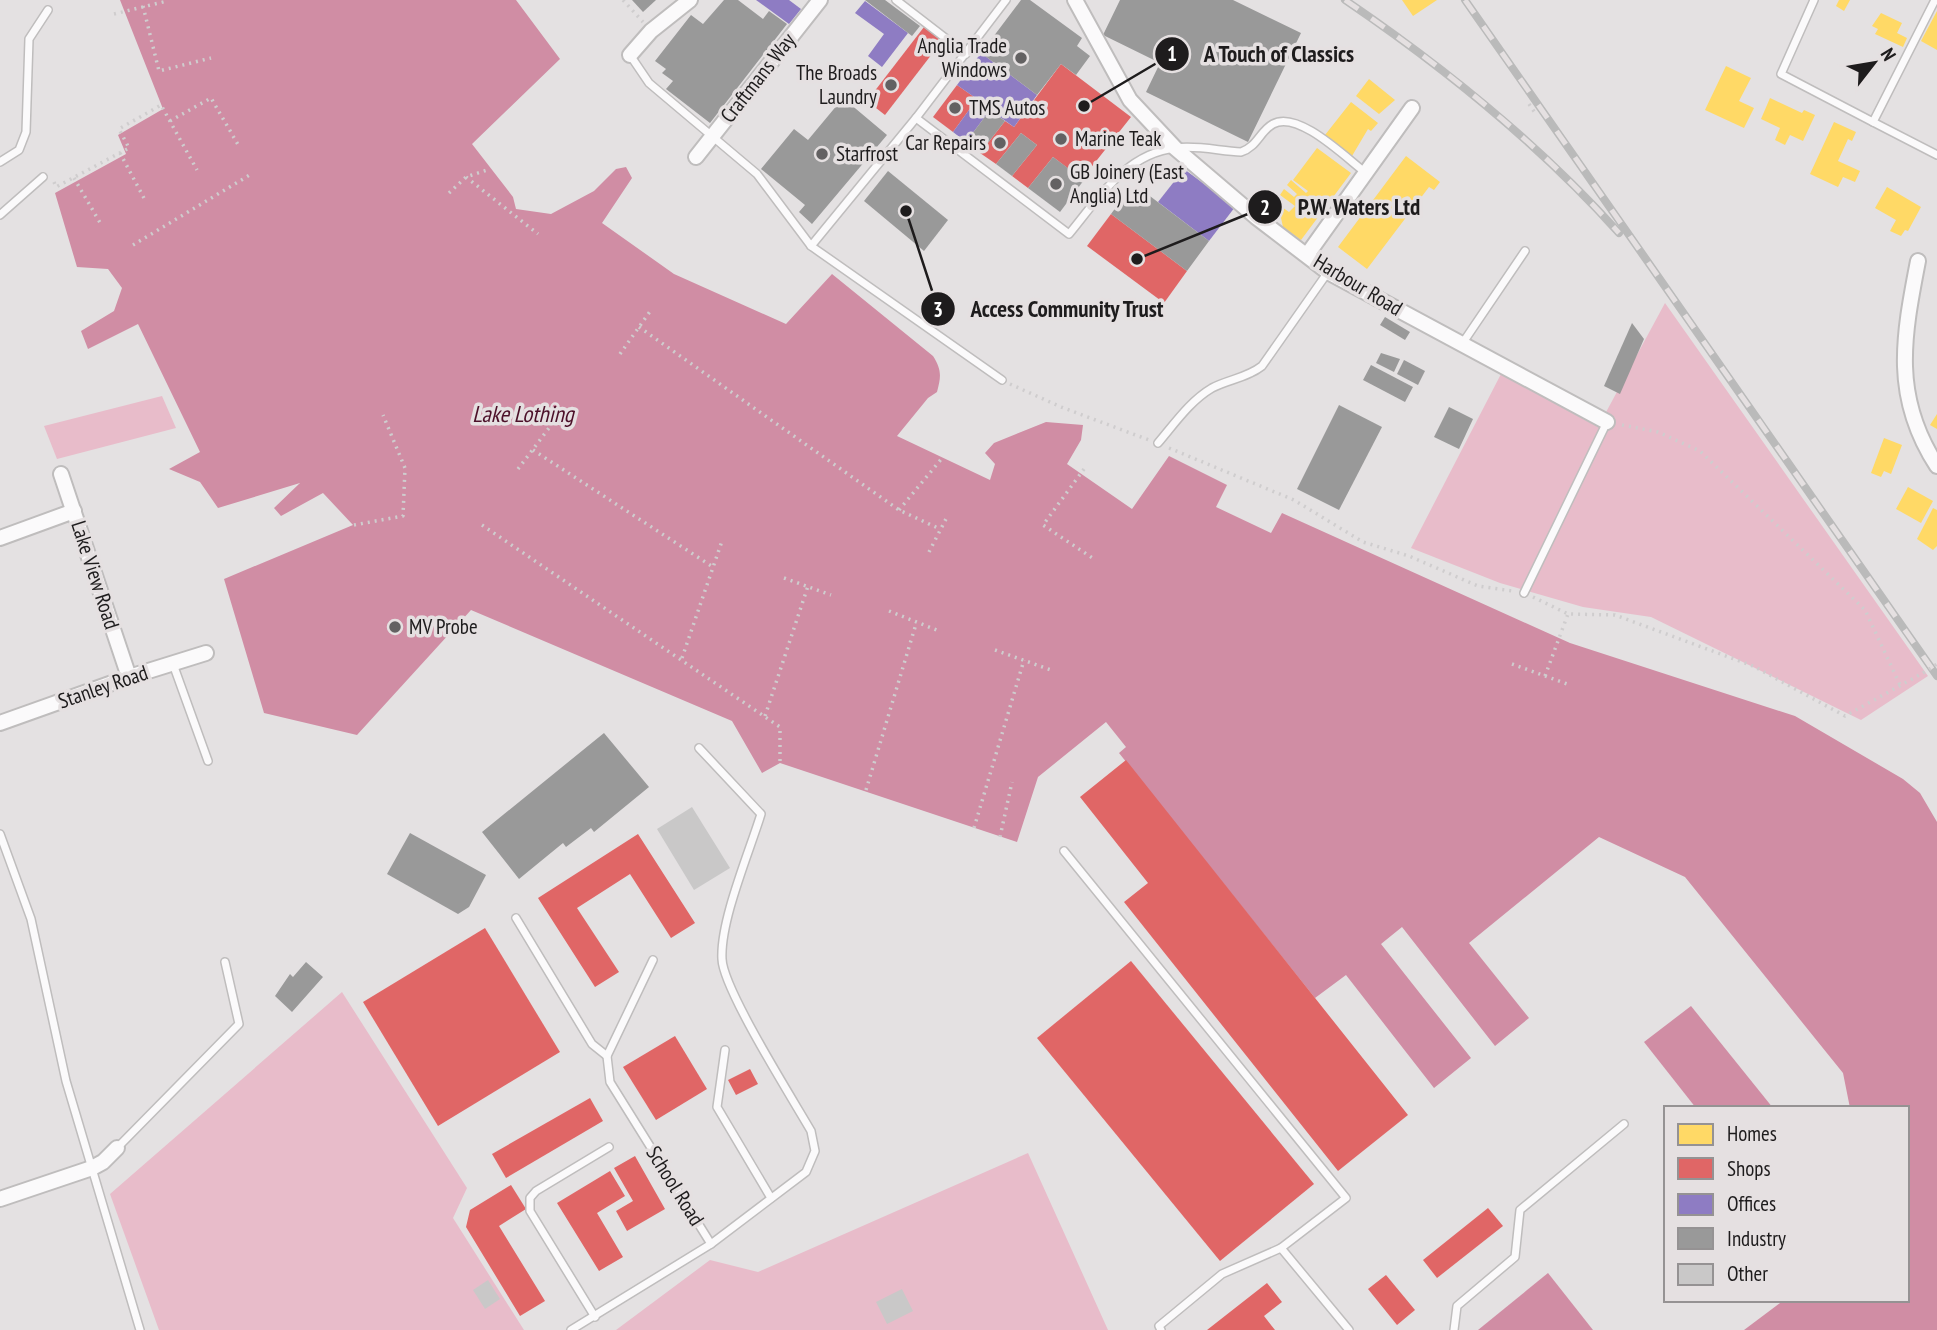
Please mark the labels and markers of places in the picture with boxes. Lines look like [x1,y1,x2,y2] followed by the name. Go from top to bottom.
[917,32,1007,83] place label: Anglia Trade Windows
[1154,32,1369,76] callout: A Touch of Classics
[1013,50,1029,66] marker: Anglia Trade Windows
[796,59,877,110] place label: The Broads Laundry
[883,77,899,93] marker: The Broads Laundry
[969,94,1045,121] place label: TMS Autos
[947,100,963,116] marker: TMS Autos
[1075,125,1161,152] place label: Marine Teak
[905,129,986,156] place label: Car Repairs
[1053,131,1069,147] marker: Marine Teak
[992,135,1008,151] marker: Car Repairs
[836,140,898,167] place label: Starfrost
[814,146,830,162] marker: Starfrost
[1070,158,1184,209] place label: GB Joinery (East Anglia) Ltd
[1048,176,1064,192] marker: GB Joinery (East Anglia) Ltd
[1248,185,1435,229] callout: P.W. Waters Ltd
[921,287,1178,331] callout: Access Community Trust
[409,613,478,640] place label: MV Probe
[387,619,403,635] marker: MV Probe

